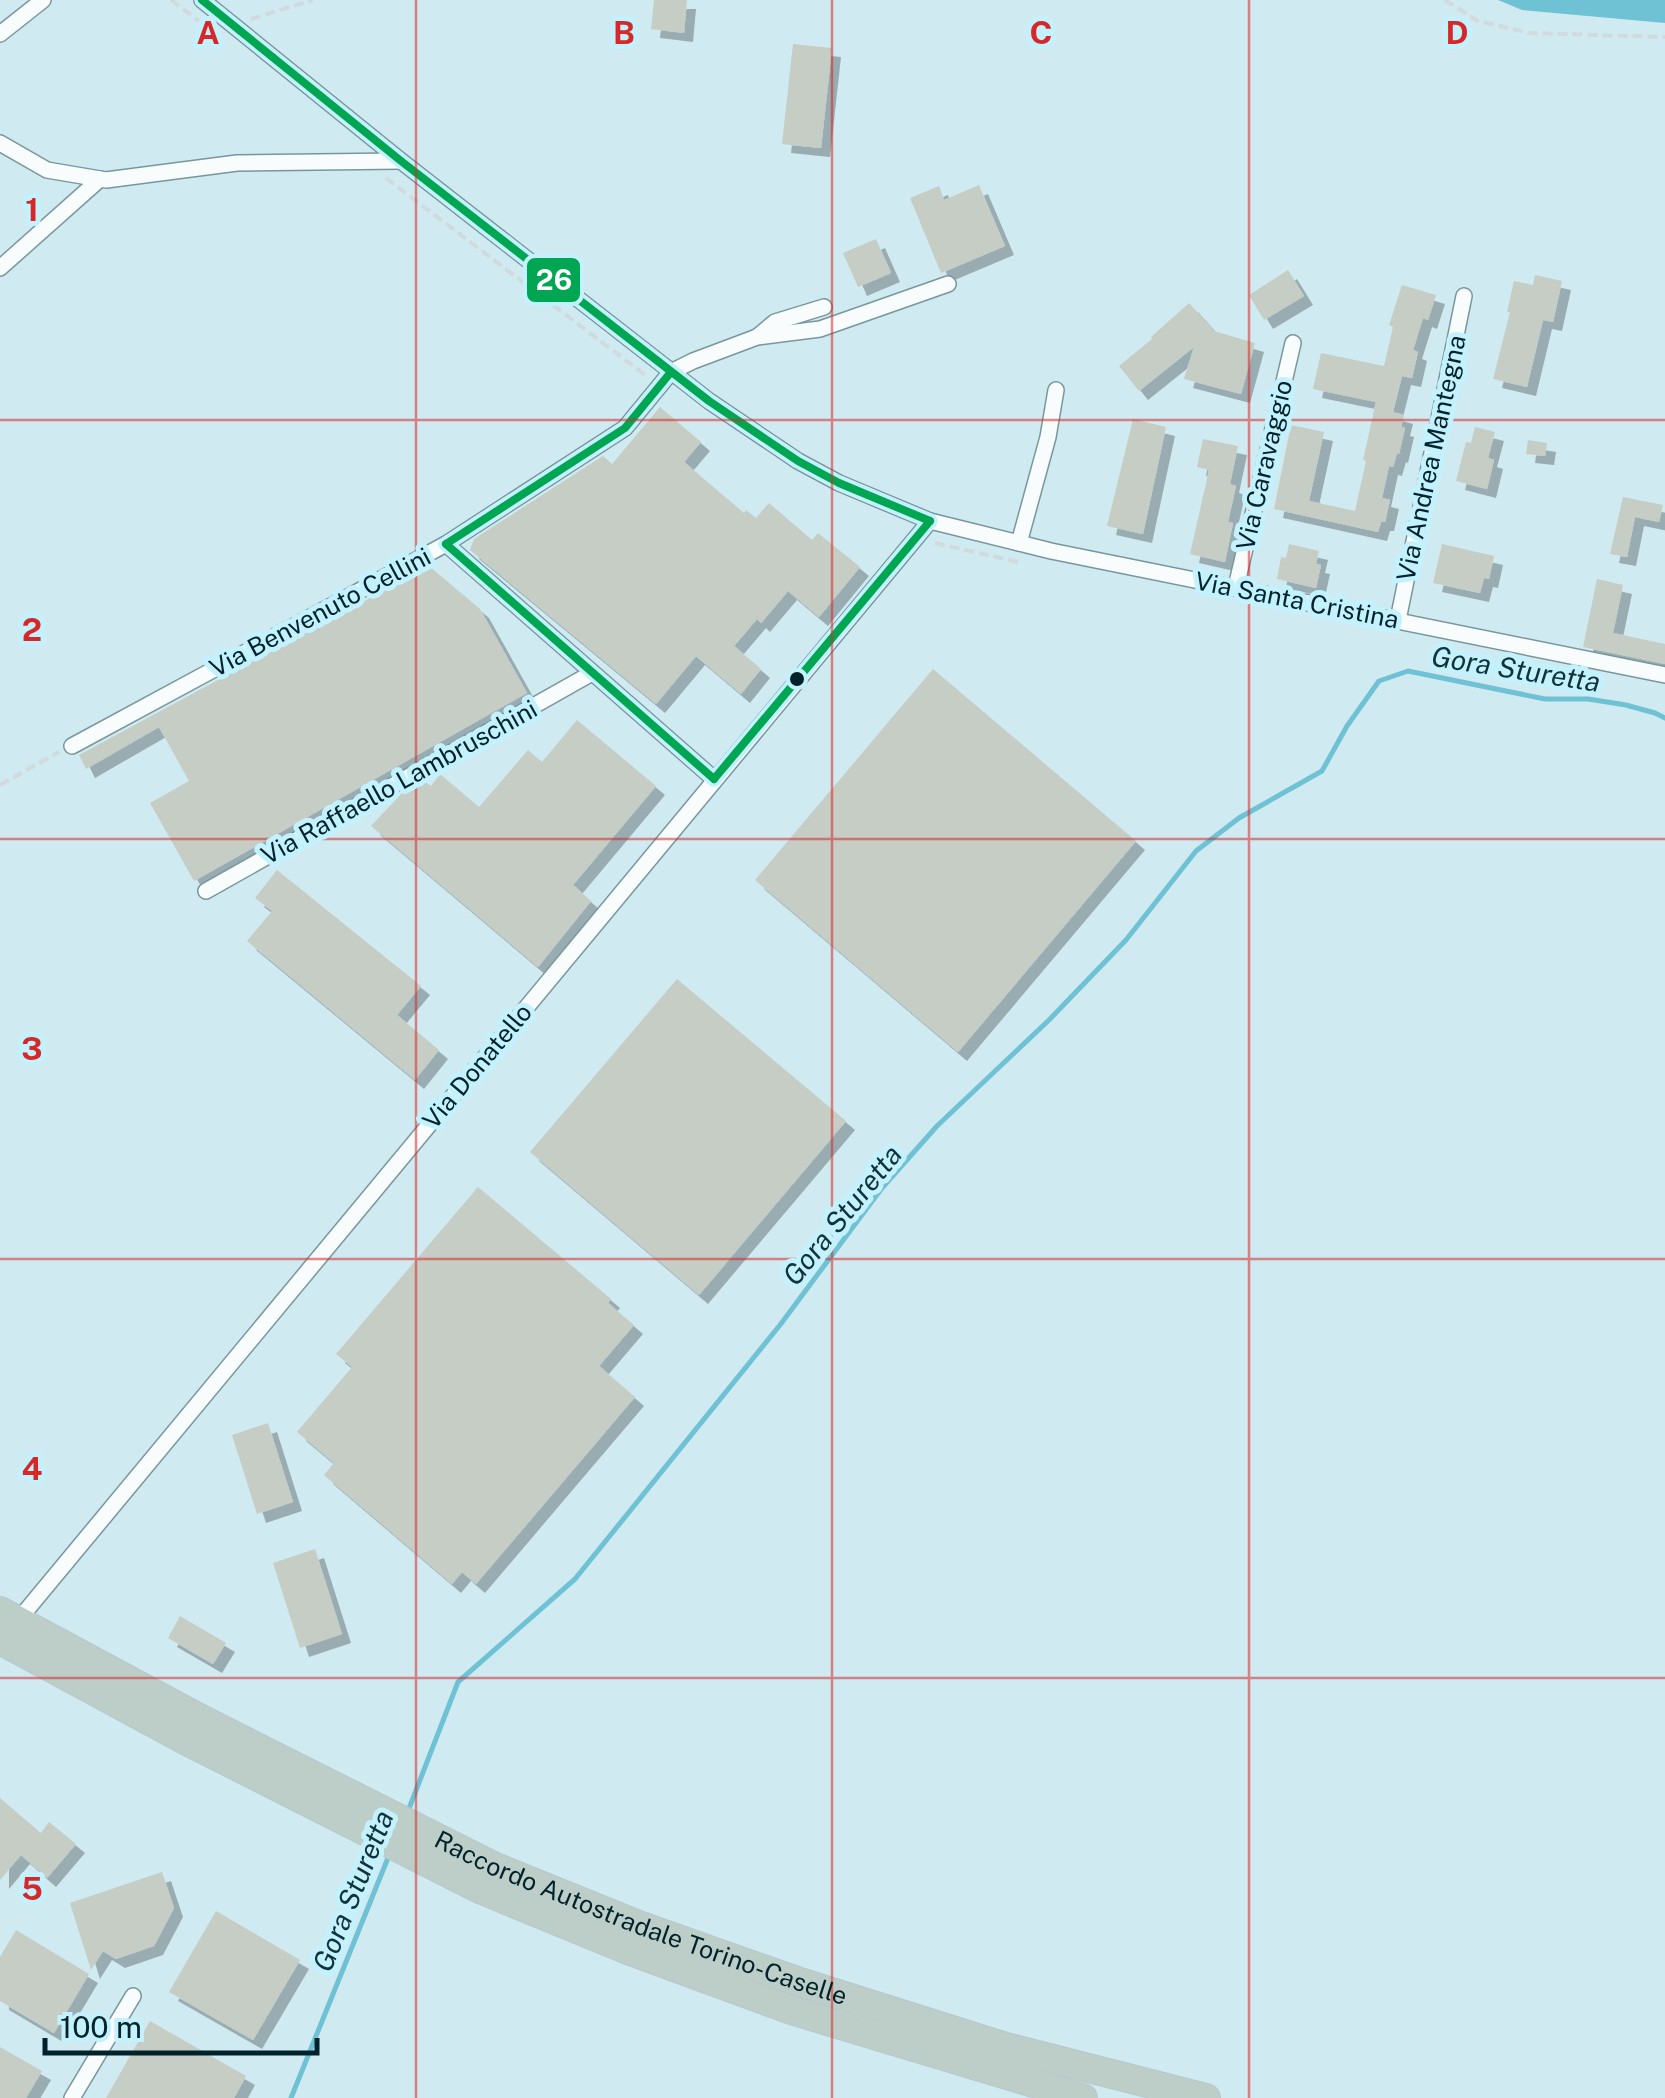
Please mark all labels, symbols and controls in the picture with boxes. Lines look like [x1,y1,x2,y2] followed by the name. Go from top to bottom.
[196,14,220,51] text: A
[613,14,635,51] text: B
[1030,14,1052,51] text: C
[1445,14,1469,51] text: D
[25,191,39,228] text: 1
[525,256,582,304] line badge: 26
[536,263,572,296] text: 26
[1390,332,1472,584] street label: Via Andrea Mantegna
[1230,377,1298,553] street label: Via Caravaggio
[204,541,436,683] street label: Via Benvenuto Cellini
[1193,566,1401,634] street label: Via Santa Cristina
[22,611,42,648] text: 2
[1429,639,1603,698] water label: Gora Sturetta
[787,669,807,689] unlabelled marker
[256,694,542,870] street label: Via Raffaello Lambruschini
[416,997,538,1135] street label: Via Donatello
[21,1030,43,1067] text: 3
[775,1138,908,1291] water label: Gora Sturetta
[22,1450,43,1487] text: 4
[305,1806,400,1976] water label: Gora Sturetta
[430,1824,851,2011] street label: Raccordo Autostradale Torino-Caselle
[21,1870,43,1907] text: 5
[45,1993,318,2055] scale bar
[60,2009,142,2045] text: 100 m

